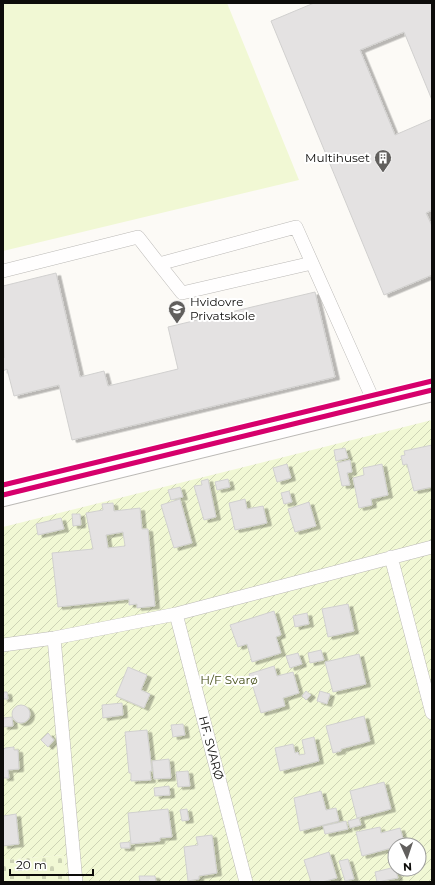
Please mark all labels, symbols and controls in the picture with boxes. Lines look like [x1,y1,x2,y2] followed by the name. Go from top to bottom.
[373,148,393,173] building icon: Multihuset
[305,150,370,165] place label: Multihuset
[190,294,255,323] place label: Hvidovre Privatskole
[167,299,187,324] school or university icon: Hvidovre Privatskole
[200,672,258,687] park label: H/F Svarø
[196,714,227,781] street label: HF. SVARØ
[387,837,427,877] north arrow
[10,851,93,877] scale bar
[16,857,47,872] text: 20 m
[403,860,412,874] text: N

